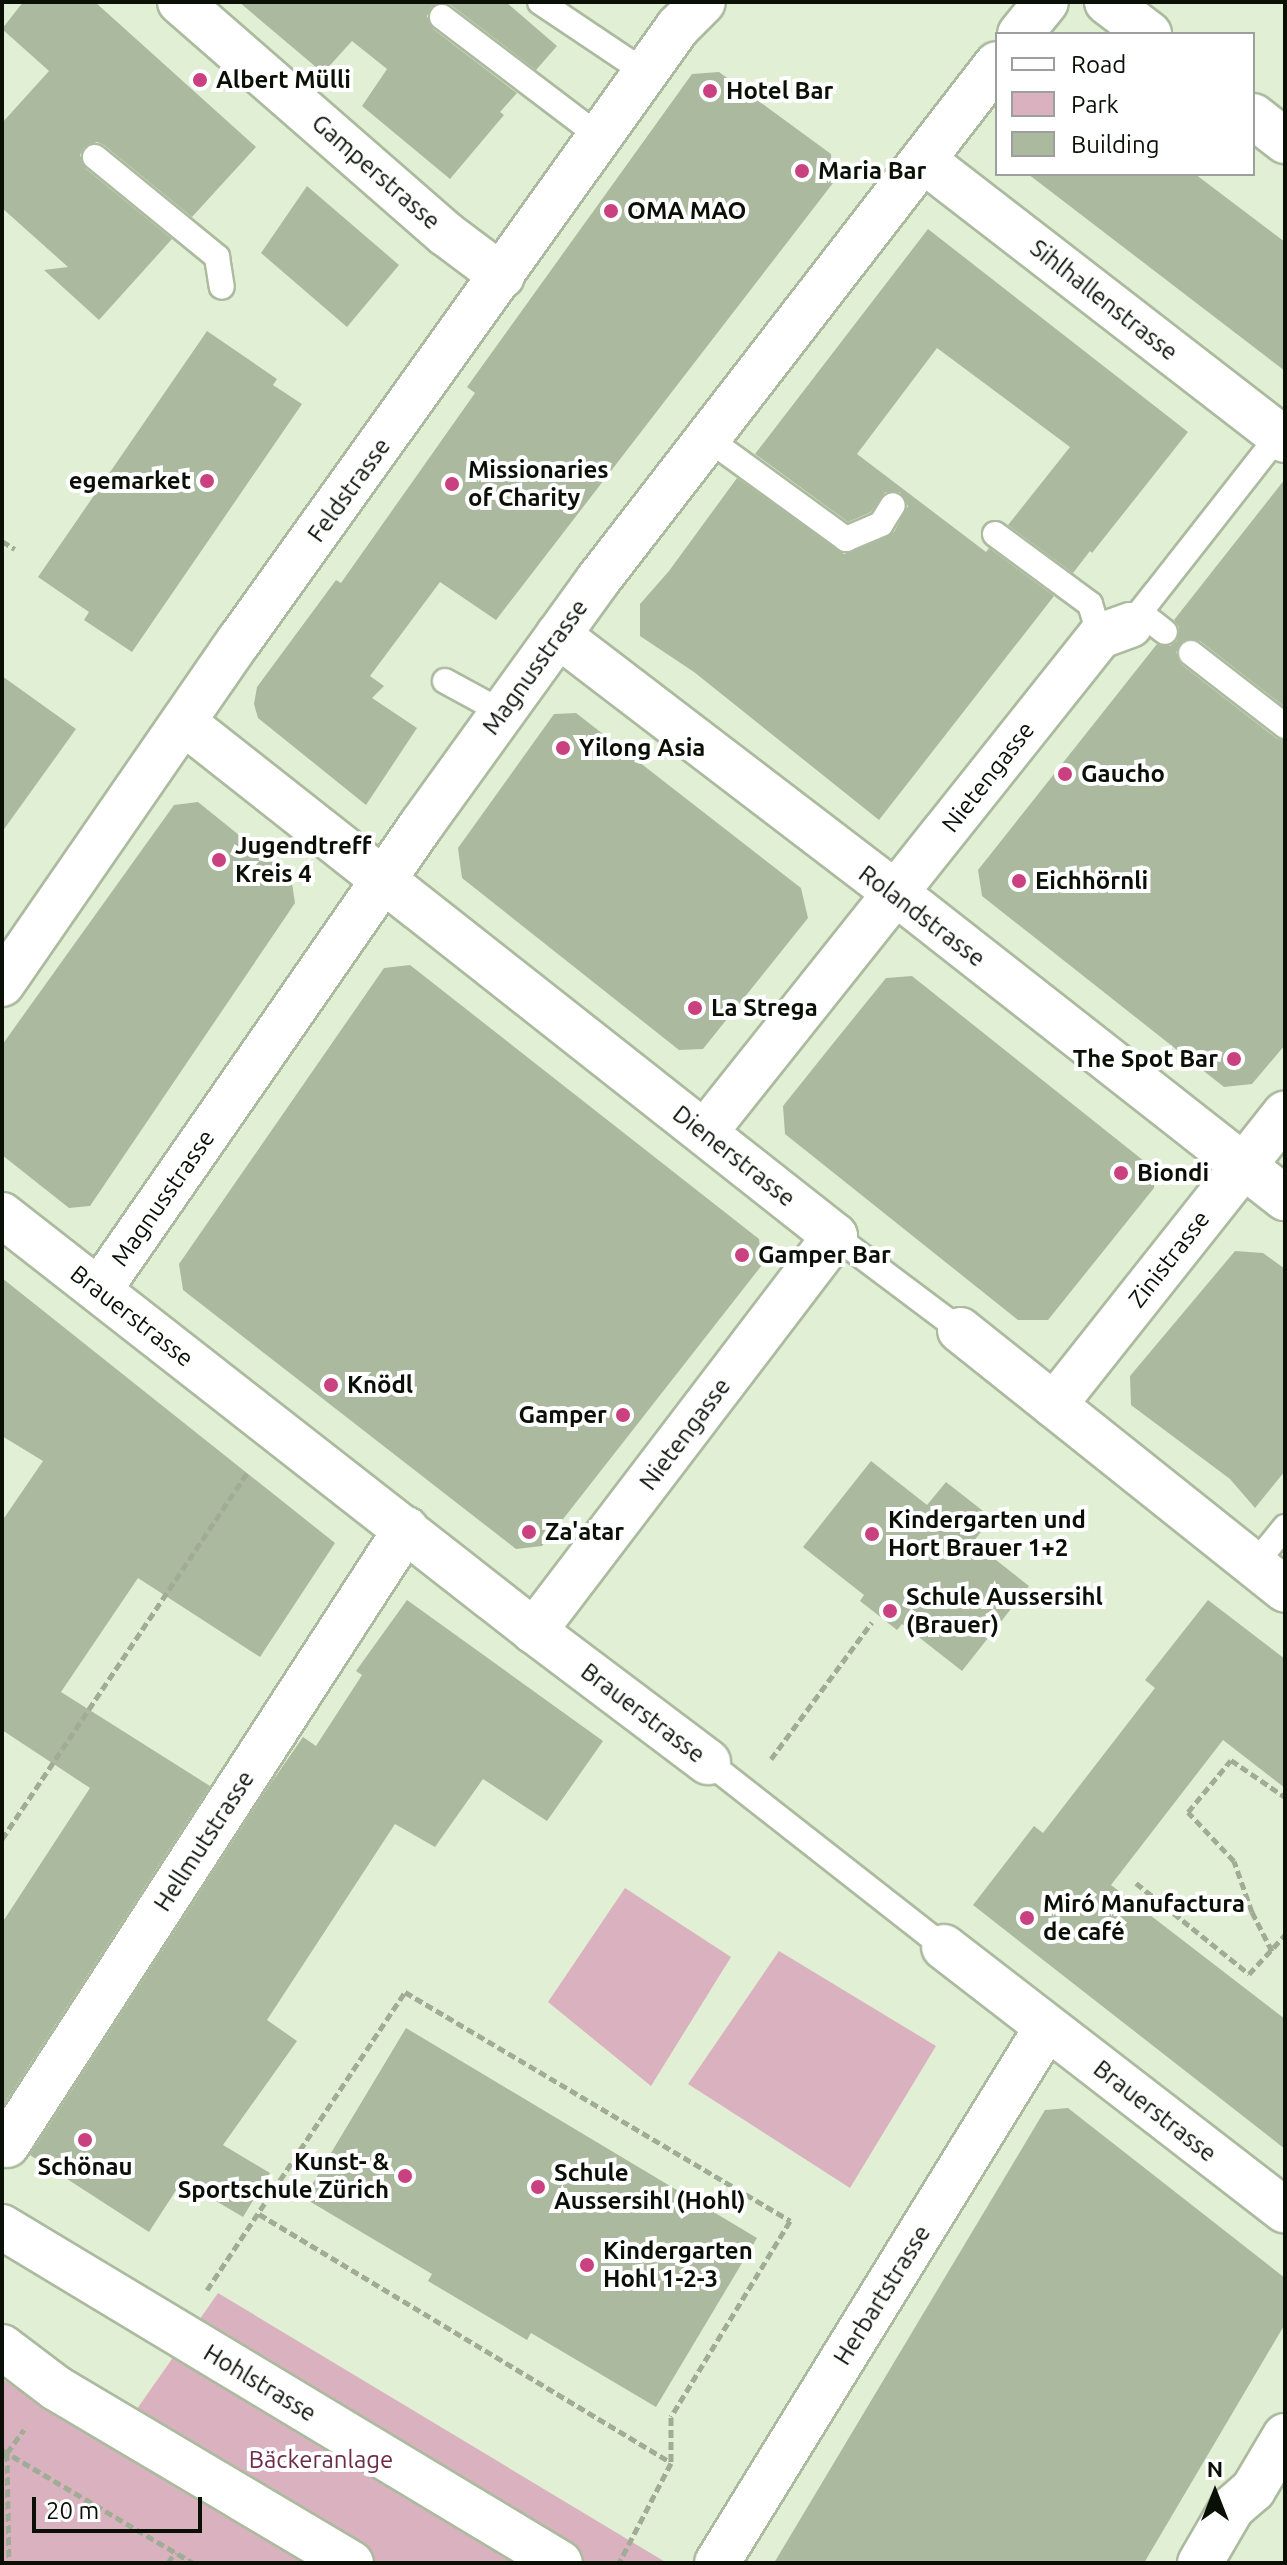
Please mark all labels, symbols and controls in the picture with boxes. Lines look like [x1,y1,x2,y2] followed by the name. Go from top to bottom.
[995,32,1255,176] legend
[1071,51,1126,78] text: Road
[216,66,351,94] place label: Albert Mülli
[191,71,209,89] marker: Albert Mülli
[726,77,833,105] place label: Hotel Bar
[701,82,719,100] marker: Hotel Bar
[1071,91,1119,118] text: Park
[306,108,446,236] street label: Gamperstrasse
[1071,131,1159,158] text: Building
[818,157,926,185] place label: Maria Bar
[793,162,811,180] marker: Maria Bar
[627,197,746,225] place label: OMA MAO
[602,202,620,220] marker: OMA MAO
[1024,233,1184,367] street label: Sihlhallenstrasse
[302,432,396,548] street label: Feldstrasse
[468,456,609,512] place label: Missionaries of Charity
[69,467,191,495] place label: egemarket
[198,472,216,490] marker: egemarket
[443,475,461,493] marker: Missionaries of Charity
[476,594,594,740] street label: Magnusstrasse
[936,716,1040,838] street label: Nietengasse
[579,734,705,762] place label: Yilong Asia
[554,739,572,757] marker: Yilong Asia
[1081,760,1165,788] place label: Gaucho
[1056,765,1074,783] marker: Gaucho
[235,832,372,888] place label: Jugendtreff Kreis 4
[210,851,228,869] marker: Jugendtreff Kreis 4
[853,859,991,973] street label: Rolandstrasse
[1035,867,1148,895] place label: Eichhörnli
[1010,872,1028,890] marker: Eichhörnli
[711,994,818,1022] place label: La Strega
[686,999,704,1017] marker: La Strega
[1073,1045,1218,1073] place label: The Spot Bar
[1225,1050,1243,1068] marker: The Spot Bar
[667,1099,801,1213] street label: Dienerstrasse
[105,1124,221,1272] street label: Magnusstrasse
[1137,1159,1209,1187] place label: Biondi
[1112,1164,1130,1182] marker: Biondi
[1122,1205,1216,1313] street label: Zinistrasse
[758,1241,891,1269] place label: Gamper Bar
[733,1246,751,1264] marker: Gamper Bar
[65,1259,199,1373] street label: Brauerstrasse
[347,1371,413,1399] place label: Knödl
[634,1372,736,1496] street label: Nietengasse
[322,1376,340,1394] marker: Knödl
[519,1401,607,1429] place label: Gamper
[614,1406,632,1424] marker: Gamper
[888,1506,1086,1562] place label: Kindergarten und Hort Brauer 1+2
[545,1518,624,1546] place label: Za'atar
[520,1523,538,1541] marker: Za'atar
[863,1525,881,1543] marker: Kindergarten und Hort Brauer 1+2
[906,1583,1103,1639] place label: Schule Aussersihl (Brauer)
[881,1602,899,1620] marker: Schule Aussersihl (Brauer)
[575,1657,711,1769] street label: Brauerstrasse
[148,1765,260,1917] street label: Hellmutstrasse
[1043,1890,1245,1946] place label: Miró Manufactura de café
[1018,1909,1036,1927] marker: Miró Manufactura de café
[1088,2054,1222,2168] street label: Brauerstrasse
[76,2131,94,2149] marker: Schönau
[178,2148,389,2204] place label: Kunst- & Sportschule Zürich
[37,2153,133,2181] place label: Schönau
[554,2159,746,2215] place label: Schule Aussersihl (Hohl)
[396,2167,414,2185] marker: Kunst- & Sportschule Zürich
[529,2178,547,2196] marker: Schule Aussersihl (Hohl)
[828,2220,936,2370] street label: Herbartstrasse
[603,2237,753,2293] place label: Kindergarten Hohl 1-2-3
[578,2256,596,2274] marker: Kindergarten Hohl 1-2-3
[199,2338,321,2428] street label: Hohlstrasse
[249,2446,393,2474] park label: Bäckeranlage
[1175,2453,1255,2533] north arrow
[1207,2456,1223,2481] text: N
[36,2481,206,2531] scale bar
[46,2497,99,2524] text: 20 m

